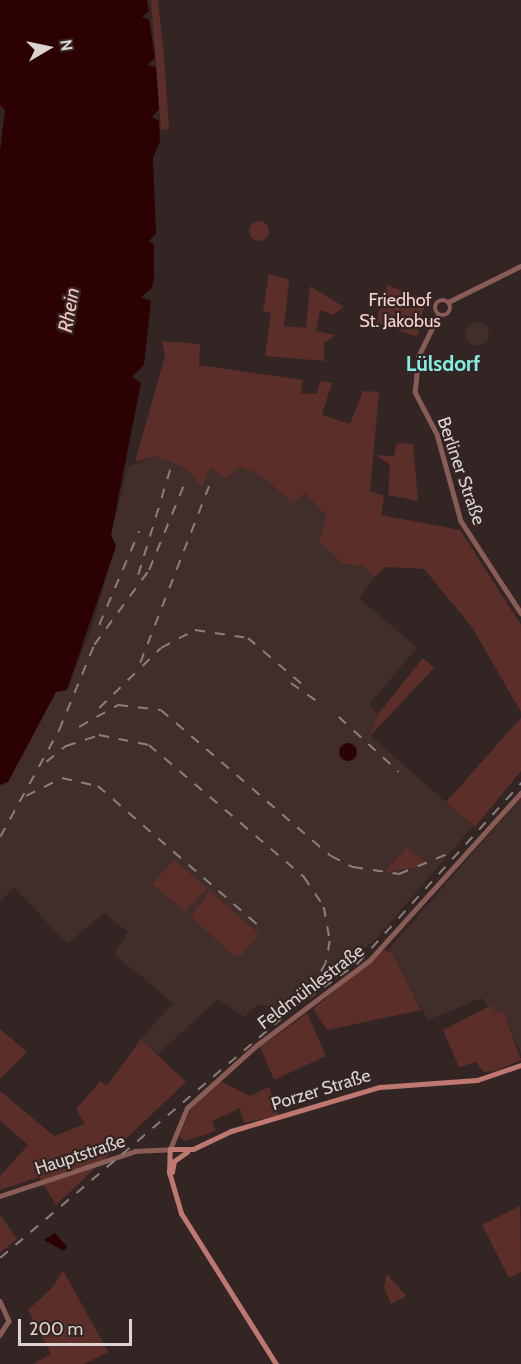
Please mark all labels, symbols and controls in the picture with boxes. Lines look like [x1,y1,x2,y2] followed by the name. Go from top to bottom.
[18,18,78,78] north arrow
[56,38,77,52] text: N
[53,286,85,334] water label: Rhein
[359,290,441,332] park label: Friedhof St. Jakobus
[406,351,480,377] district label: Lülsdorf
[432,414,490,528] street label: Berliner Straße
[254,940,368,1034] street label: Feldmühlestraße
[269,1065,373,1115] street label: Porzer Straße
[32,1130,128,1180] street label: Hauptstraße
[21,1307,135,1345] scale bar
[29,1318,83,1340] text: 200 m

